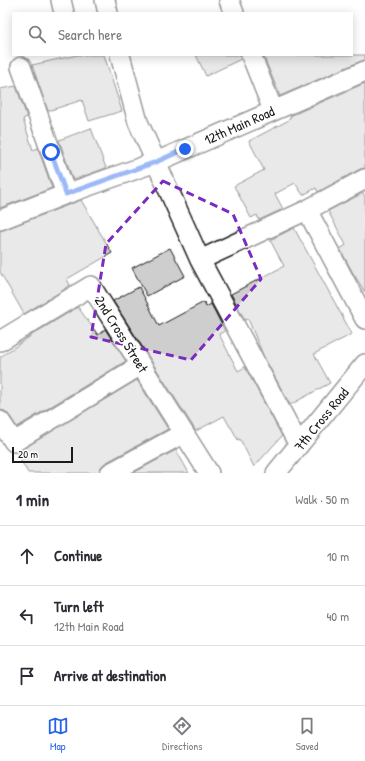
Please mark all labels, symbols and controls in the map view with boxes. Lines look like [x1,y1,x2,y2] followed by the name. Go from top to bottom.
[12,12,353,56] search box
[26,23,48,45] icon: search
[58,24,122,45] text: Search here
[201,101,278,149] street label: 12th Main Road
[176,140,194,158] route end
[42,143,60,161] route start
[91,292,153,376] street label: 2nd Cross Street
[290,383,353,455] street label: 7th Cross Road
[12,445,73,464] scale bar
[18,447,38,461] text: 20 m
[16,488,49,511] text: 1 min
[295,490,349,508] text: Walk · 50 m
[16,545,38,567] icon: ahead
[54,545,102,566] text: Continue
[327,547,349,565] text: 10 m
[54,596,104,617] text: Turn left
[16,605,38,627] icon: left
[326,607,349,625] text: 40 m
[54,617,124,635] text: 12th Main Road
[16,665,38,687] icon: arrive
[54,665,166,686] text: Arrive at destination
[47,715,69,753] tab: Map
[162,715,203,753] tab: Directions
[296,715,318,753] tab: Saved

